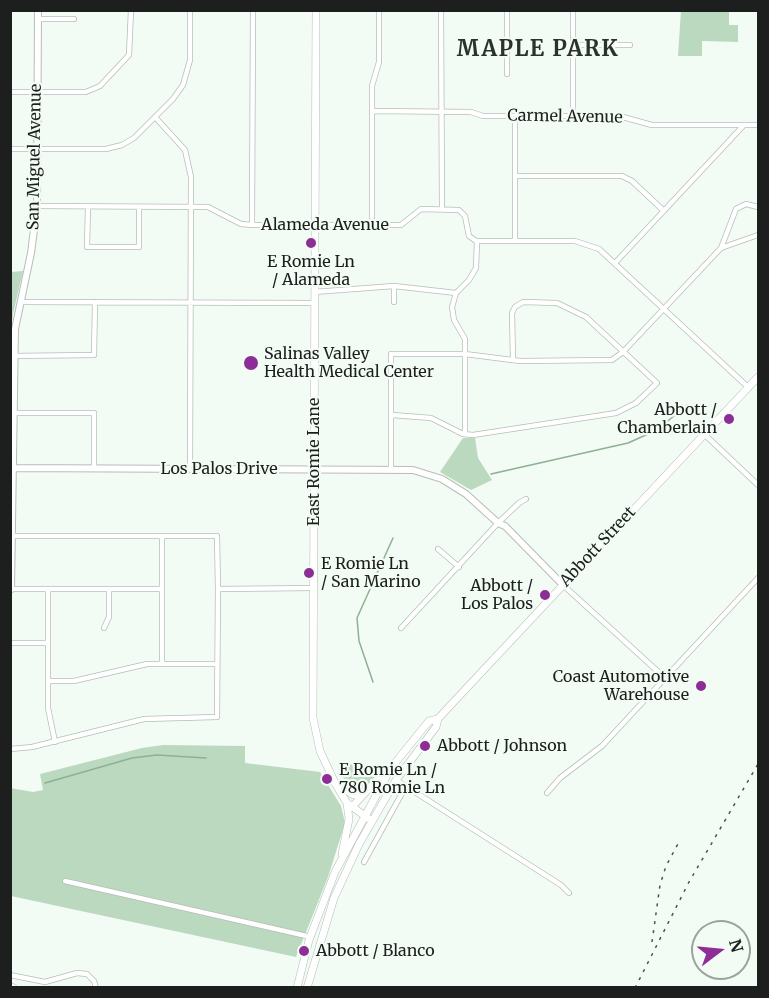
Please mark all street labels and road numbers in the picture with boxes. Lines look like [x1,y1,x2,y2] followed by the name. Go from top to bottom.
[24,84,46,230] street label: San Miguel Avenue
[507,106,623,128] street label: Carmel Avenue
[261,215,389,235] street label: Alameda Avenue
[304,398,324,526] street label: East Romie Lane
[160,459,278,479] street label: Los Palos Drive
[556,503,640,591] street label: Abbott Street

